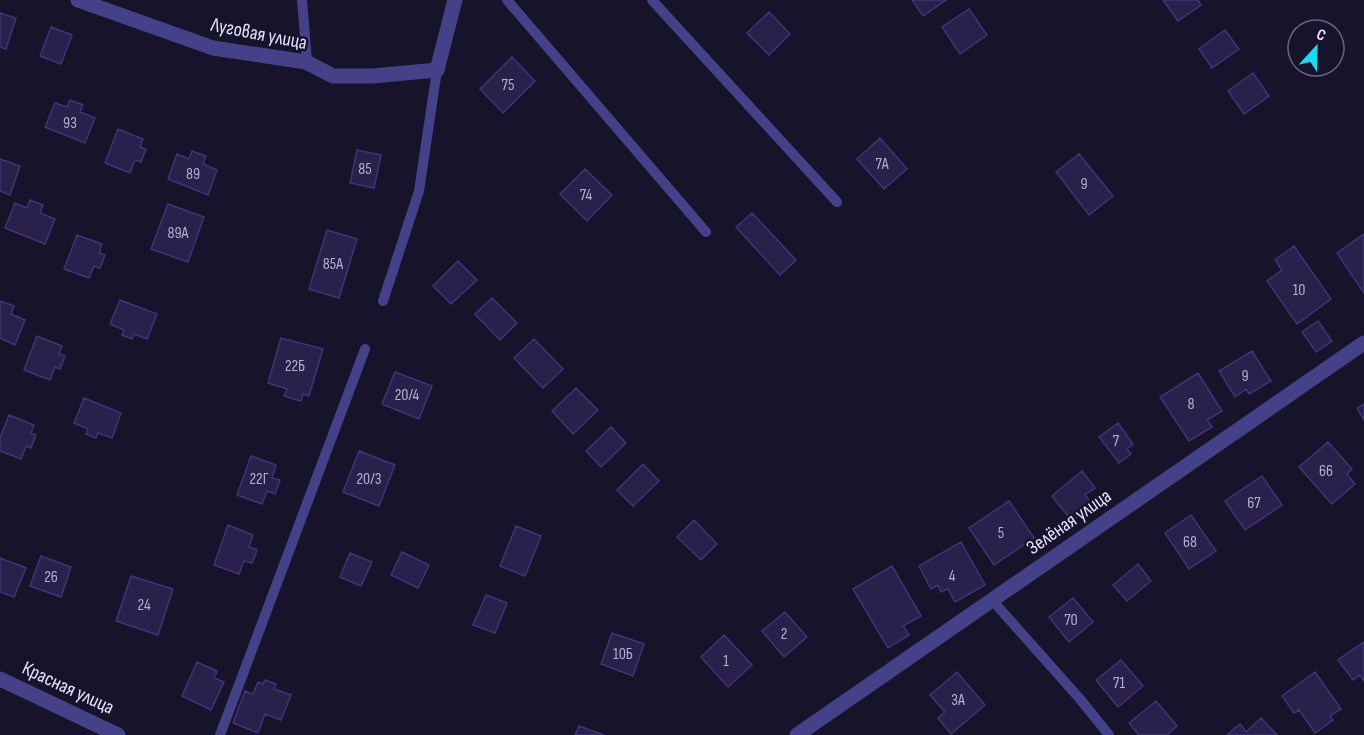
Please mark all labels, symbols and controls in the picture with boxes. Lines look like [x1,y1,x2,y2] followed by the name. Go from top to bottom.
[208,13,309,55] street label: Луговая улица
[1286,18,1346,78] north arrow
[1314,25,1328,46] text: С
[502,76,514,95] house number: 75
[63,114,77,133] house number: 93
[876,155,889,174] house number: 7А
[358,160,372,179] house number: 85
[186,165,200,184] house number: 89
[1080,175,1088,194] house number: 9
[580,186,592,205] house number: 74
[168,224,189,243] house number: 89А
[323,255,343,274] house number: 85А
[1293,281,1305,300] house number: 10
[285,357,305,376] house number: 22Б
[1241,367,1249,386] house number: 9
[395,386,420,405] house number: 20/4
[1187,395,1195,414] house number: 8
[1113,432,1120,451] house number: 7
[1319,462,1333,481] house number: 66
[249,470,269,489] house number: 22Г
[356,470,382,489] house number: 20/3
[1022,484,1116,560] street label: Зелёная улица
[1247,494,1261,513] house number: 67
[998,524,1004,543] house number: 5
[1183,533,1197,552] house number: 68
[949,567,956,586] house number: 4
[44,568,58,587] house number: 26
[137,596,151,615] house number: 24
[1064,611,1078,630] house number: 70
[781,625,787,644] house number: 2
[613,645,633,664] house number: 10Б
[723,652,729,671] house number: 1
[18,656,118,720] street label: Красная улица
[1113,674,1125,693] house number: 71
[951,691,965,710] house number: 3А

